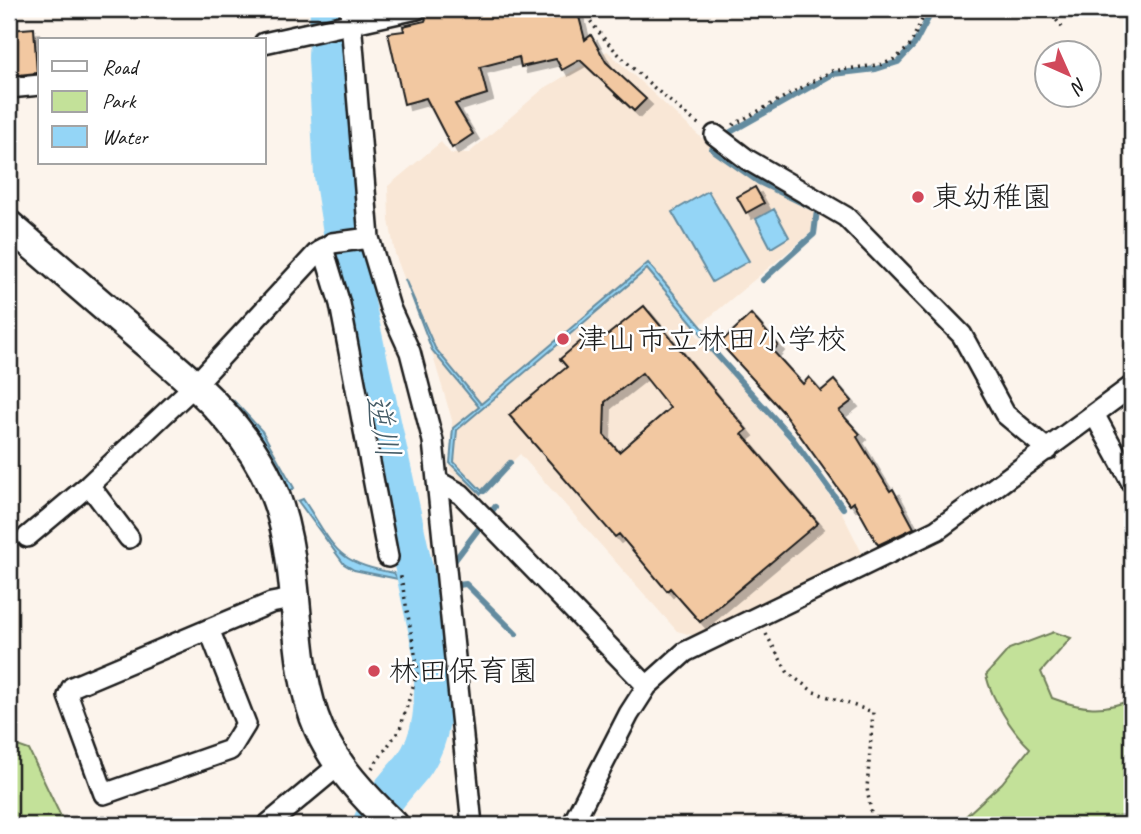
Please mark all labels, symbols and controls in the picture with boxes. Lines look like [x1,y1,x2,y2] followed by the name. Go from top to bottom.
[38,38,266,164] legend
[1032,38,1102,108] north arrow
[102,54,141,80] text: Road
[1064,73,1092,100] text: N
[102,88,137,114] text: Park
[102,124,149,150] text: Water
[932,178,1052,216] place label: 東幼稚園
[910,189,926,205] marker: 東幼稚園
[577,320,847,358] place label: 津山市立林田小学校
[555,331,571,347] marker: 津山市立林田小学校
[356,391,409,462] water label: 逆川
[388,652,538,690] place label: 林田保育園
[366,663,382,679] marker: 林田保育園

